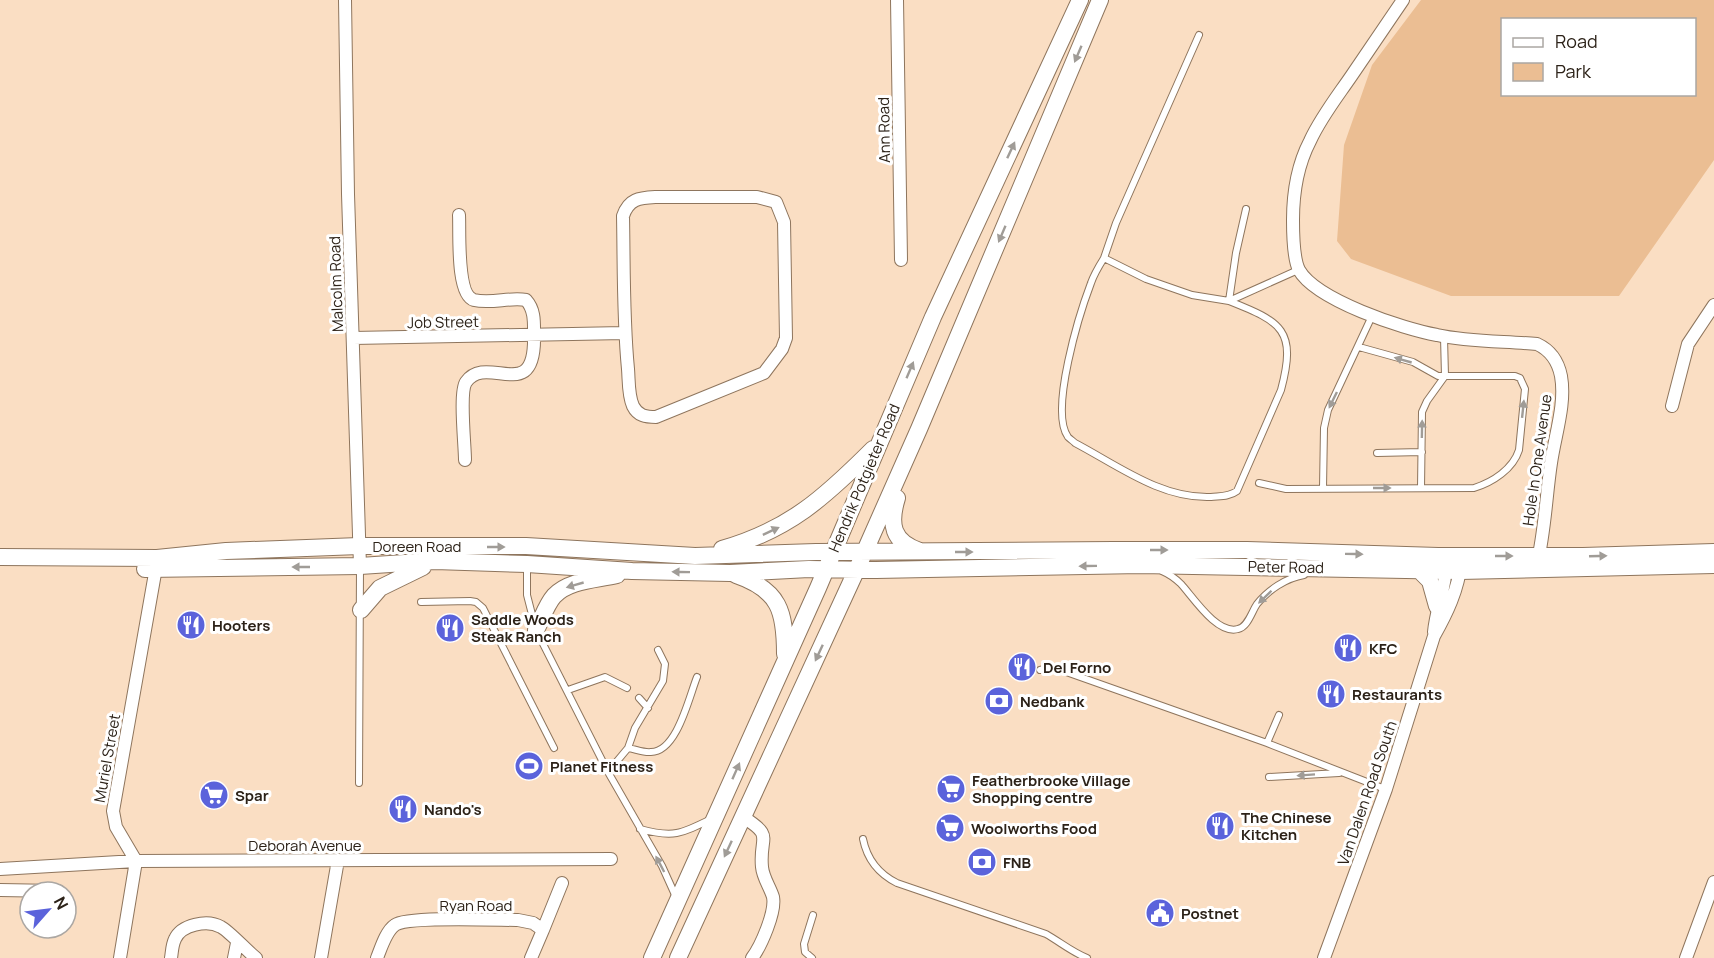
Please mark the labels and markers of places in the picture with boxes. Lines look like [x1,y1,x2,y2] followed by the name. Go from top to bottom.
[175,609,207,641] restaurant icon: Hooters
[471,609,574,647] place label: Saddle Woods Steak Ranch
[434,612,466,644] restaurant icon: Saddle Woods Steak Ranch
[212,615,270,636] place label: Hooters
[1332,632,1364,664] restaurant icon: KFC
[1369,638,1398,659] place label: KFC
[1006,651,1038,683] restaurant icon: Del Forno
[1043,657,1111,678] place label: Del Forno
[1315,678,1347,710] restaurant icon: Restaurants
[1352,684,1442,705] place label: Restaurants
[983,685,1015,717] bank icon: Nedbank
[1020,691,1085,712] place label: Nedbank
[513,750,545,782] sports icon: Planet Fitness
[550,756,653,777] place label: Planet Fitness
[972,770,1130,808] place label: Featherbrooke Village Shopping centre
[935,773,967,805] supermarket icon: Featherbrooke Village Shopping centre
[198,779,230,811] supermarket icon: Spar
[235,785,269,806] place label: Spar
[387,793,419,825] restaurant icon: Nando's
[424,799,482,820] place label: Nando's
[1241,807,1332,845] place label: The Chinese Kitchen
[1204,810,1236,842] restaurant icon: The Chinese Kitchen
[934,812,966,844] supermarket icon: Woolworths Food
[971,818,1097,839] place label: Woolworths Food
[966,846,998,878] bank icon: FNB
[1003,852,1032,873] place label: FNB
[1144,897,1176,929] public building icon: Postnet
[1181,903,1239,924] place label: Postnet

